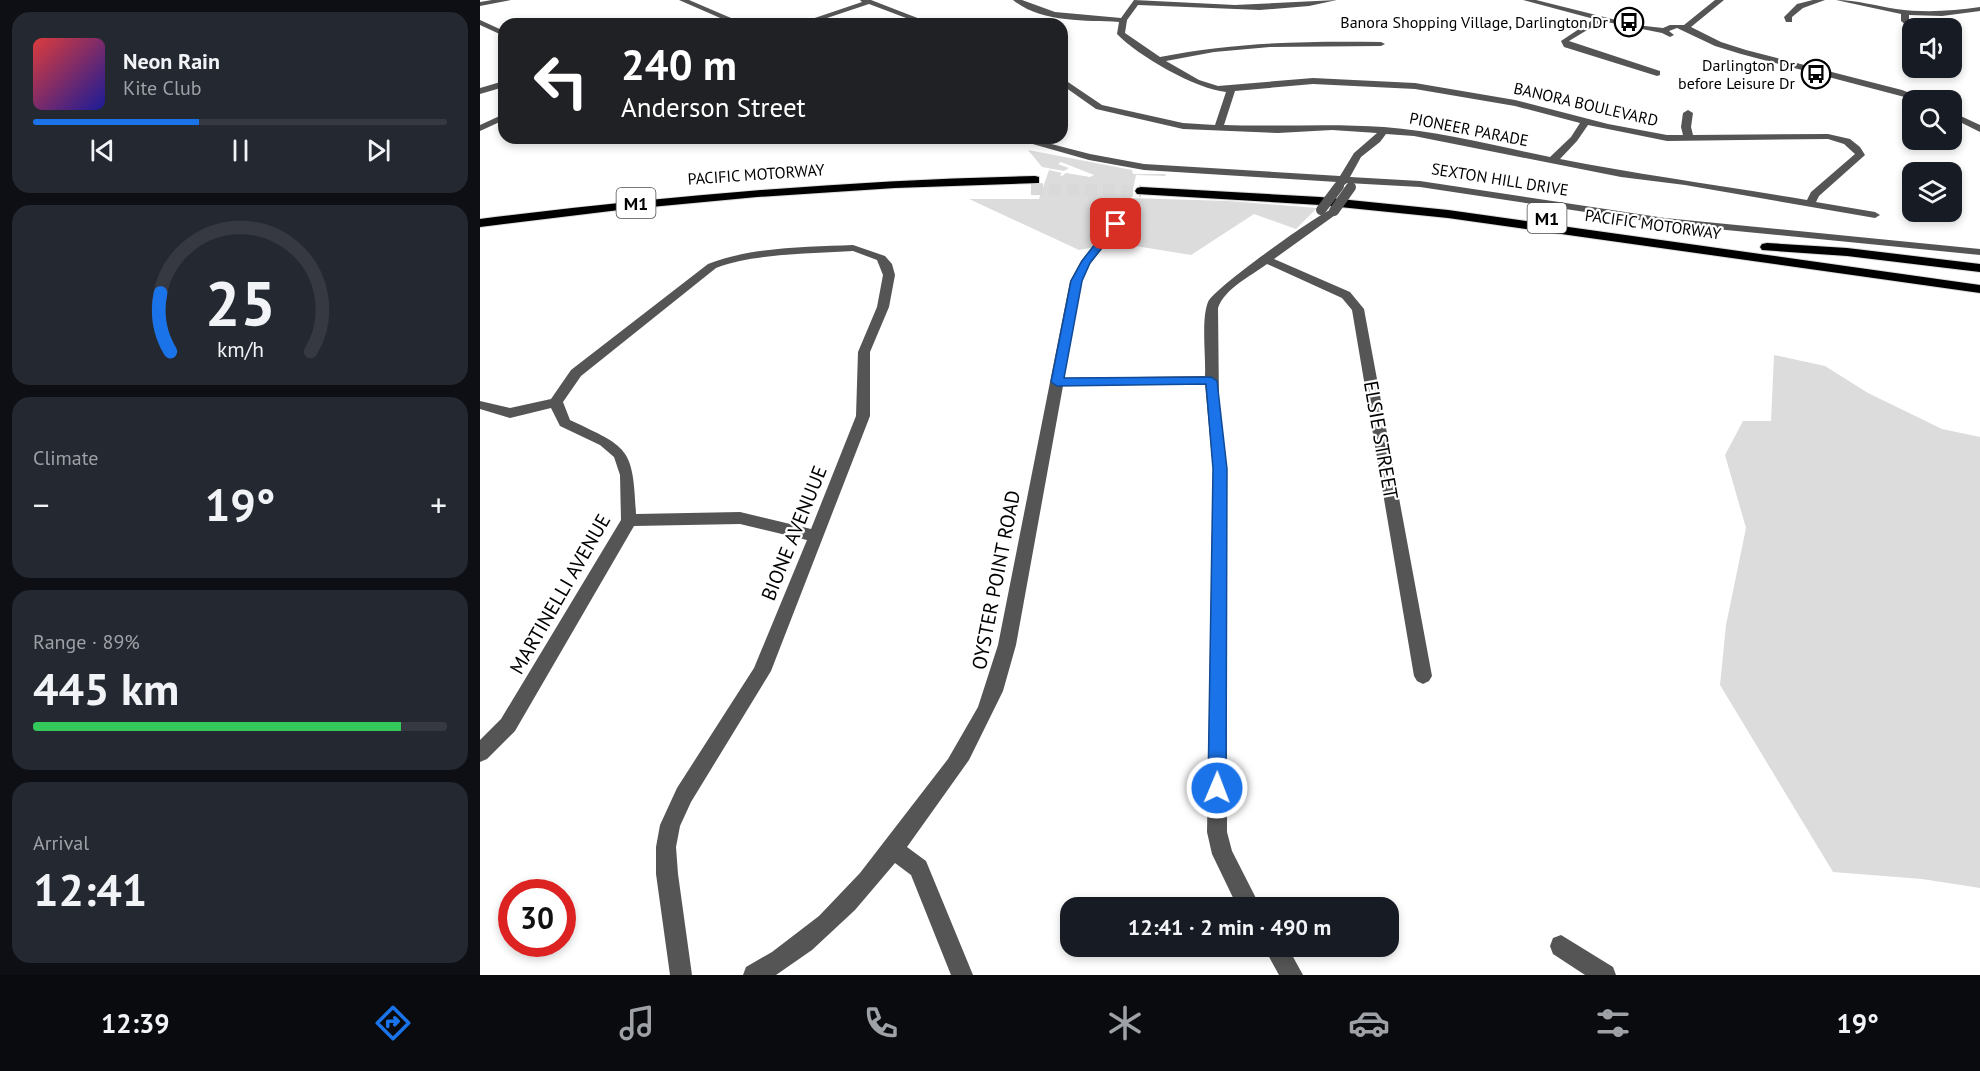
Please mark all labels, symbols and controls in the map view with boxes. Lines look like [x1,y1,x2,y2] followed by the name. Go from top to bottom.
[1613,6,1645,38] bus stop icon: Banora Shopping Village, Darlington Dr
[1340,12,1609,32] place label: Banora Shopping Village, Darlington Dr
[1902,18,1962,222] map controls
[1902,18,1962,78] button: sound
[621,37,737,92] text: 240 m
[522,42,600,120] icon: left
[123,47,220,75] text: Neon Rain
[1678,55,1796,93] place label: Darlington Dr before Leisure Dr
[1800,58,1832,90] bus stop icon: Darlington Dr before Leisure Dr
[123,75,201,101] text: Kite Club
[1512,78,1660,130] street label: BANORA BOULEVARD
[621,90,806,124] text: Anderson Street
[1902,90,1962,150] button: search
[1408,108,1530,150] street label: PIONEER PARADE
[86,134,119,167] icon: previous
[224,134,257,167] icon: pause
[362,134,395,167] icon: next
[1430,158,1570,200] street label: SEXTON HILL DRIVE
[687,159,825,189] street label: PACIFIC MOTORWAY
[1902,162,1962,222] button: layers
[616,188,656,218] road number: M1
[1090,198,1141,249] pin
[1528,203,1566,233] road number: M1
[1584,205,1722,243] street label: PACIFIC MOTORWAY
[1099,207,1132,240] icon: arrive
[205,262,275,343] text: 25
[216,335,263,363] text: km/h
[1358,379,1404,501] street label: ELSIE STREET
[33,445,99,471] text: Climate
[755,462,833,604] street label: BIONE AVENUUE
[205,475,275,533] text: 19°
[33,483,50,526] text: −
[430,483,447,526] text: +
[966,488,1026,672] street label: OYSTER POINT ROAD
[504,509,616,679] street label: MARTINELLI AVENUE
[33,629,140,655] text: Range · 89%
[33,659,179,717] text: 445 km
[1185,756,1249,820] position arrow
[33,830,89,856] text: Arrival
[33,860,147,918] text: 12:41
[498,879,576,957] speed limit sign: 30
[1128,913,1331,941] text: 12:41 · 2 min · 490 m
[372,1002,414,1044] icon: directions
[616,1002,658,1044] icon: music
[860,1002,902,1044] icon: phone
[1104,1002,1146,1044] icon: climate
[1348,1002,1390,1044] icon: car
[1592,1002,1634,1044] icon: filters
[101,1006,170,1040] text: 12:39
[1836,1006,1879,1040] text: 19°

